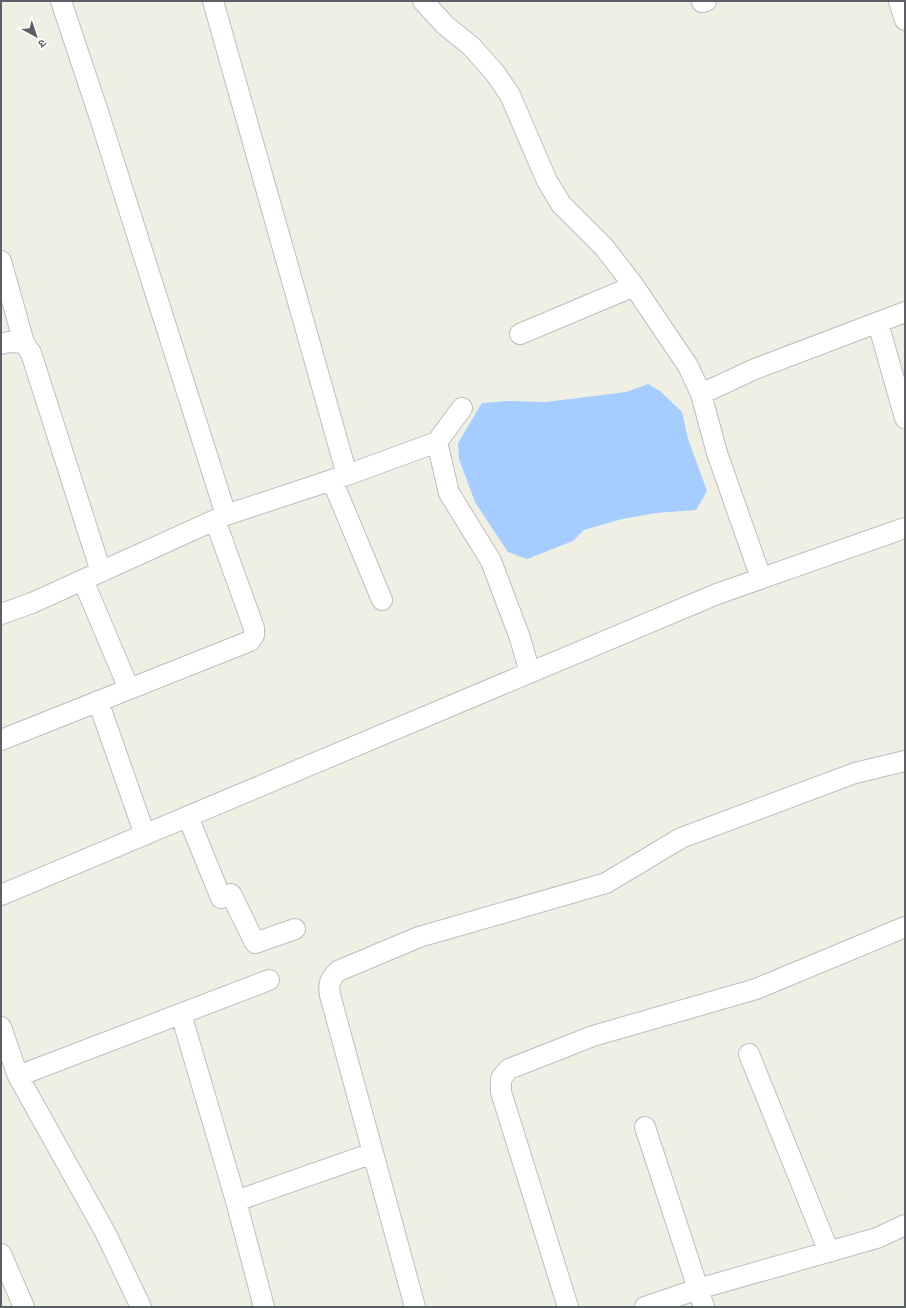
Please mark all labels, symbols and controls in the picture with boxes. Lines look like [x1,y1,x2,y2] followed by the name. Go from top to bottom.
[16,16,56,56] north arrow
[35,36,49,51] text: उ

